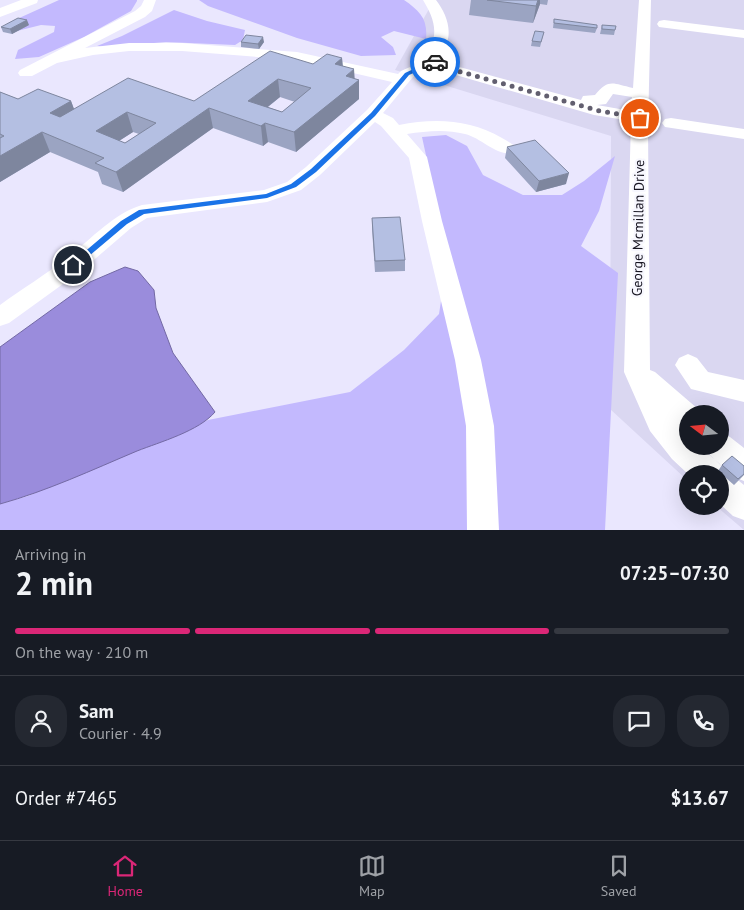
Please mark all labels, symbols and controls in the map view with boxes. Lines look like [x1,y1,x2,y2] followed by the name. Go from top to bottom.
[410,37,460,87] courier
[421,48,449,76] icon: car
[619,97,661,139] pin
[626,104,654,132] icon: bag
[628,160,648,296] street label: George Mcmillan Drive
[52,244,94,286] pin
[59,251,87,279] icon: home
[679,405,729,455] north arrow
[679,405,729,515] map controls
[679,465,729,515] button: locate
[15,544,86,564] text: Arriving in
[620,561,729,585] text: 07:25–07:30
[15,562,93,604] text: 2 min
[15,642,148,662] text: On the way · 210 m
[15,695,67,747] button: person
[613,695,665,747] button: chat
[677,695,729,747] button: phone
[79,699,114,723] text: Sam
[79,723,162,743] text: Courier · 4.9
[15,786,118,810] text: Order #7465
[670,786,729,810] text: $13.67
[107,852,143,900] tab: Home
[358,852,386,900] tab: Map
[601,852,636,900] tab: Saved

